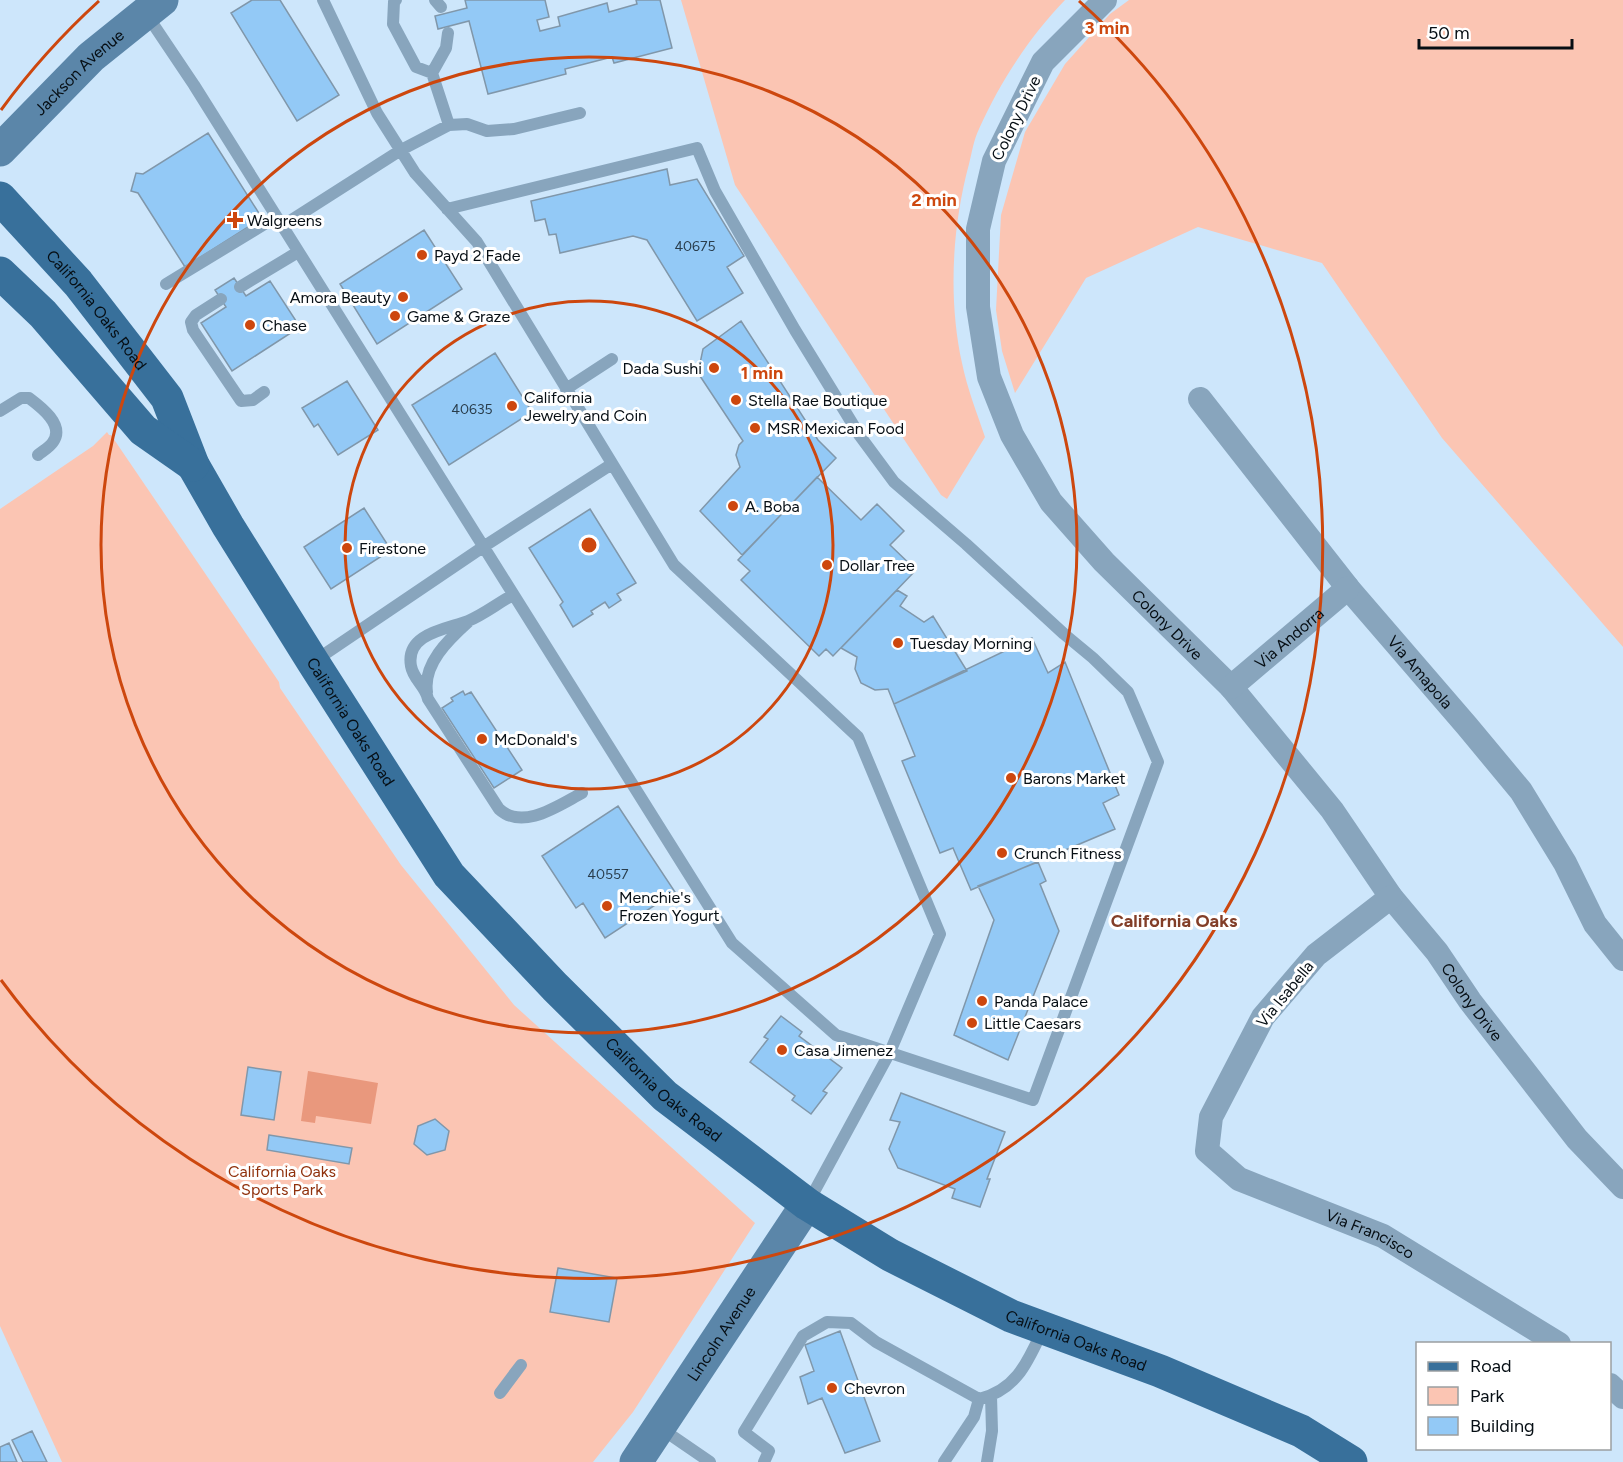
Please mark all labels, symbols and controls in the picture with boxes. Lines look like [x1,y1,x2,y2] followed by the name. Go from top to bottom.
[1419,12,1572,50] scale bar
[1085,17,1129,39] text: 3 min
[1428,22,1470,44] text: 50 m
[30,25,128,119] street label: Jackson Avenue
[987,72,1045,163] street label: Colony Drive
[911,189,957,211] text: 2 min
[247,211,322,230] place label: Walgreens
[228,213,242,227] marker: Walgreens
[674,238,716,255] house number: 40675
[43,246,151,374] street label: California Oaks Road
[434,246,521,265] place label: Payd 2 Fade
[415,248,429,262] marker: Payd 2 Fade
[290,288,392,307] place label: Amora Beauty
[396,290,410,304] marker: Amora Beauty
[407,307,510,326] place label: Game & Graze
[388,309,402,323] marker: Game & Graze
[262,316,307,335] place label: Chase
[243,318,257,332] marker: Chase
[622,359,702,378] place label: Dada Sushi
[707,361,721,375] marker: Dada Sushi
[741,362,783,384] text: 1 min
[524,388,647,425] place label: California Jewelry and Coin
[748,391,888,410] place label: Stella Rae Boutique
[729,393,743,407] marker: Stella Rae Boutique
[505,399,519,413] marker: California Jewelry and Coin
[451,401,493,418] house number: 40635
[767,419,904,438] place label: MSR Mexican Food
[748,421,762,435] marker: MSR Mexican Food
[745,497,800,516] place label: A. Boba
[726,499,740,513] marker: A. Boba
[579,535,599,555] centre of rings
[359,539,426,558] place label: Firestone
[340,541,354,555] marker: Firestone
[839,556,915,575] place label: Dollar Tree
[820,558,834,572] marker: Dollar Tree
[1128,586,1207,664] street label: Colony Drive
[1251,603,1327,672] street label: Via Andorra
[1384,632,1457,712] street label: Via Amapola
[910,634,1032,653] place label: Tuesday Morning
[891,636,905,650] marker: Tuesday Morning
[303,654,399,789] street label: California Oaks Road
[494,730,577,749] place label: McDonald's
[475,732,489,746] marker: McDonald's
[1023,769,1125,788] place label: Barons Market
[1004,771,1018,785] marker: Barons Market
[1014,844,1121,863] place label: Crunch Fitness
[995,846,1009,860] marker: Crunch Fitness
[587,866,629,883] house number: 40557
[619,888,719,925] place label: Menchie's Frozen Yogurt
[600,899,614,913] marker: Menchie's Frozen Yogurt
[1111,910,1238,932] district label: California Oaks
[1252,957,1318,1031] street label: Via Isabella
[1438,959,1507,1045] street label: Colony Drive
[994,992,1088,1011] place label: Panda Palace
[975,994,989,1008] marker: Panda Palace
[984,1014,1081,1033] place label: Little Caesars
[965,1016,979,1030] marker: Little Caesars
[602,1033,726,1146] street label: California Oaks Road
[794,1041,893,1060] place label: Casa Jimenez
[775,1043,789,1057] marker: Casa Jimenez
[228,1162,336,1199] park label: California Oaks Sports Park
[1323,1205,1418,1262] street label: Via Francisco
[683,1283,759,1385] street label: Lincoln Avenue
[1003,1305,1149,1375] street label: California Oaks Road
[1416,1342,1611,1450] legend
[1470,1355,1511,1377] text: Road
[844,1379,905,1398] place label: Chevron
[825,1381,839,1395] marker: Chevron
[1470,1385,1505,1407] text: Park
[1470,1415,1535,1437] text: Building

